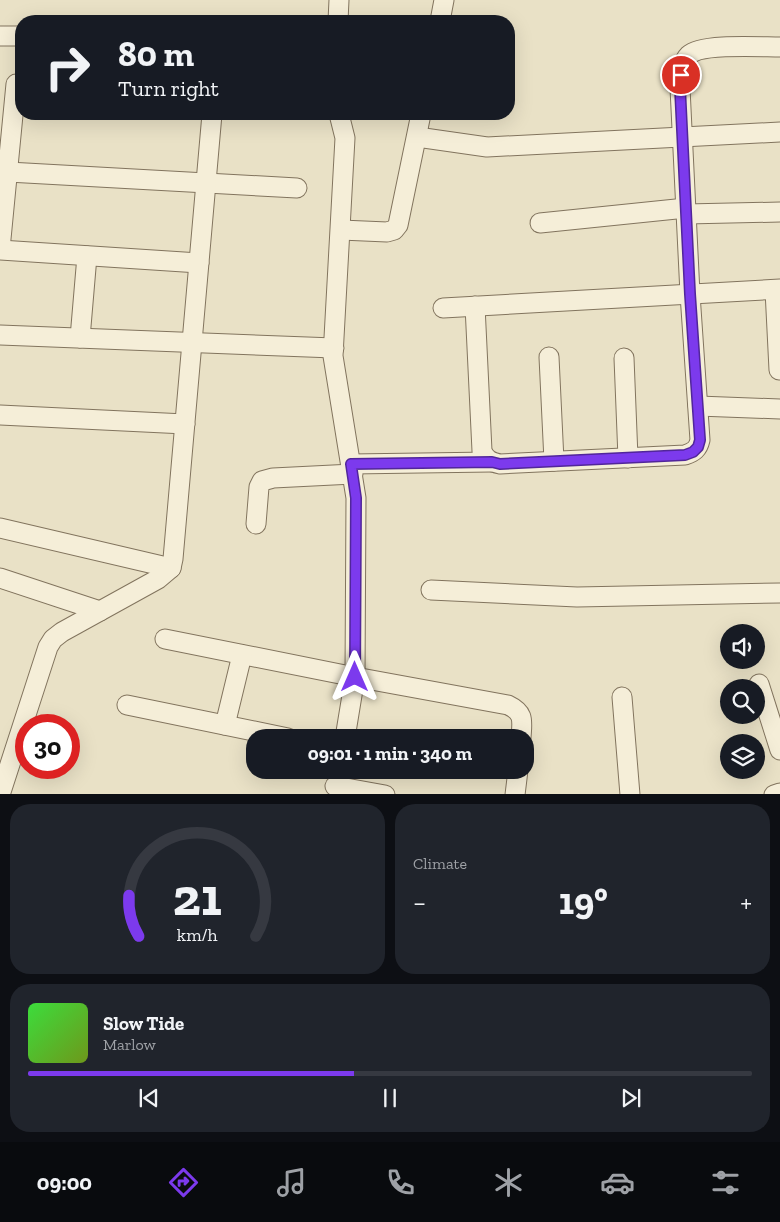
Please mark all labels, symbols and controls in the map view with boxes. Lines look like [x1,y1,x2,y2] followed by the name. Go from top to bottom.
[118,33,194,75] text: 80 m
[35,35,100,100] icon: right
[660,54,702,96] pin
[667,61,695,89] icon: arrive
[118,75,219,102] text: Turn right
[720,624,765,779] map controls
[720,624,765,669] button: sound
[328,650,380,702] position arrow
[720,679,765,724] button: search
[15,714,80,779] speed limit sign: 30
[720,734,765,779] button: layers
[308,742,472,765] text: 09:01 · 1 min · 340 m
[413,854,467,873] text: Climate
[173,866,222,928] text: 21
[559,878,608,924] text: 19°
[413,886,426,919] text: −
[740,886,752,919] text: +
[177,924,218,946] text: km/h
[103,1012,184,1035] text: Slow Tide
[103,1035,156,1054] text: Marlow
[135,1084,163,1112] icon: previous
[376,1084,404,1112] icon: pause
[617,1084,645,1112] icon: next
[166,1165,201,1200] icon: directions
[274,1165,309,1200] icon: music
[383,1165,418,1200] icon: phone
[491,1165,526,1200] icon: climate
[600,1165,635,1200] icon: car
[708,1165,743,1200] icon: filters
[37,1169,92,1196] text: 09:00

